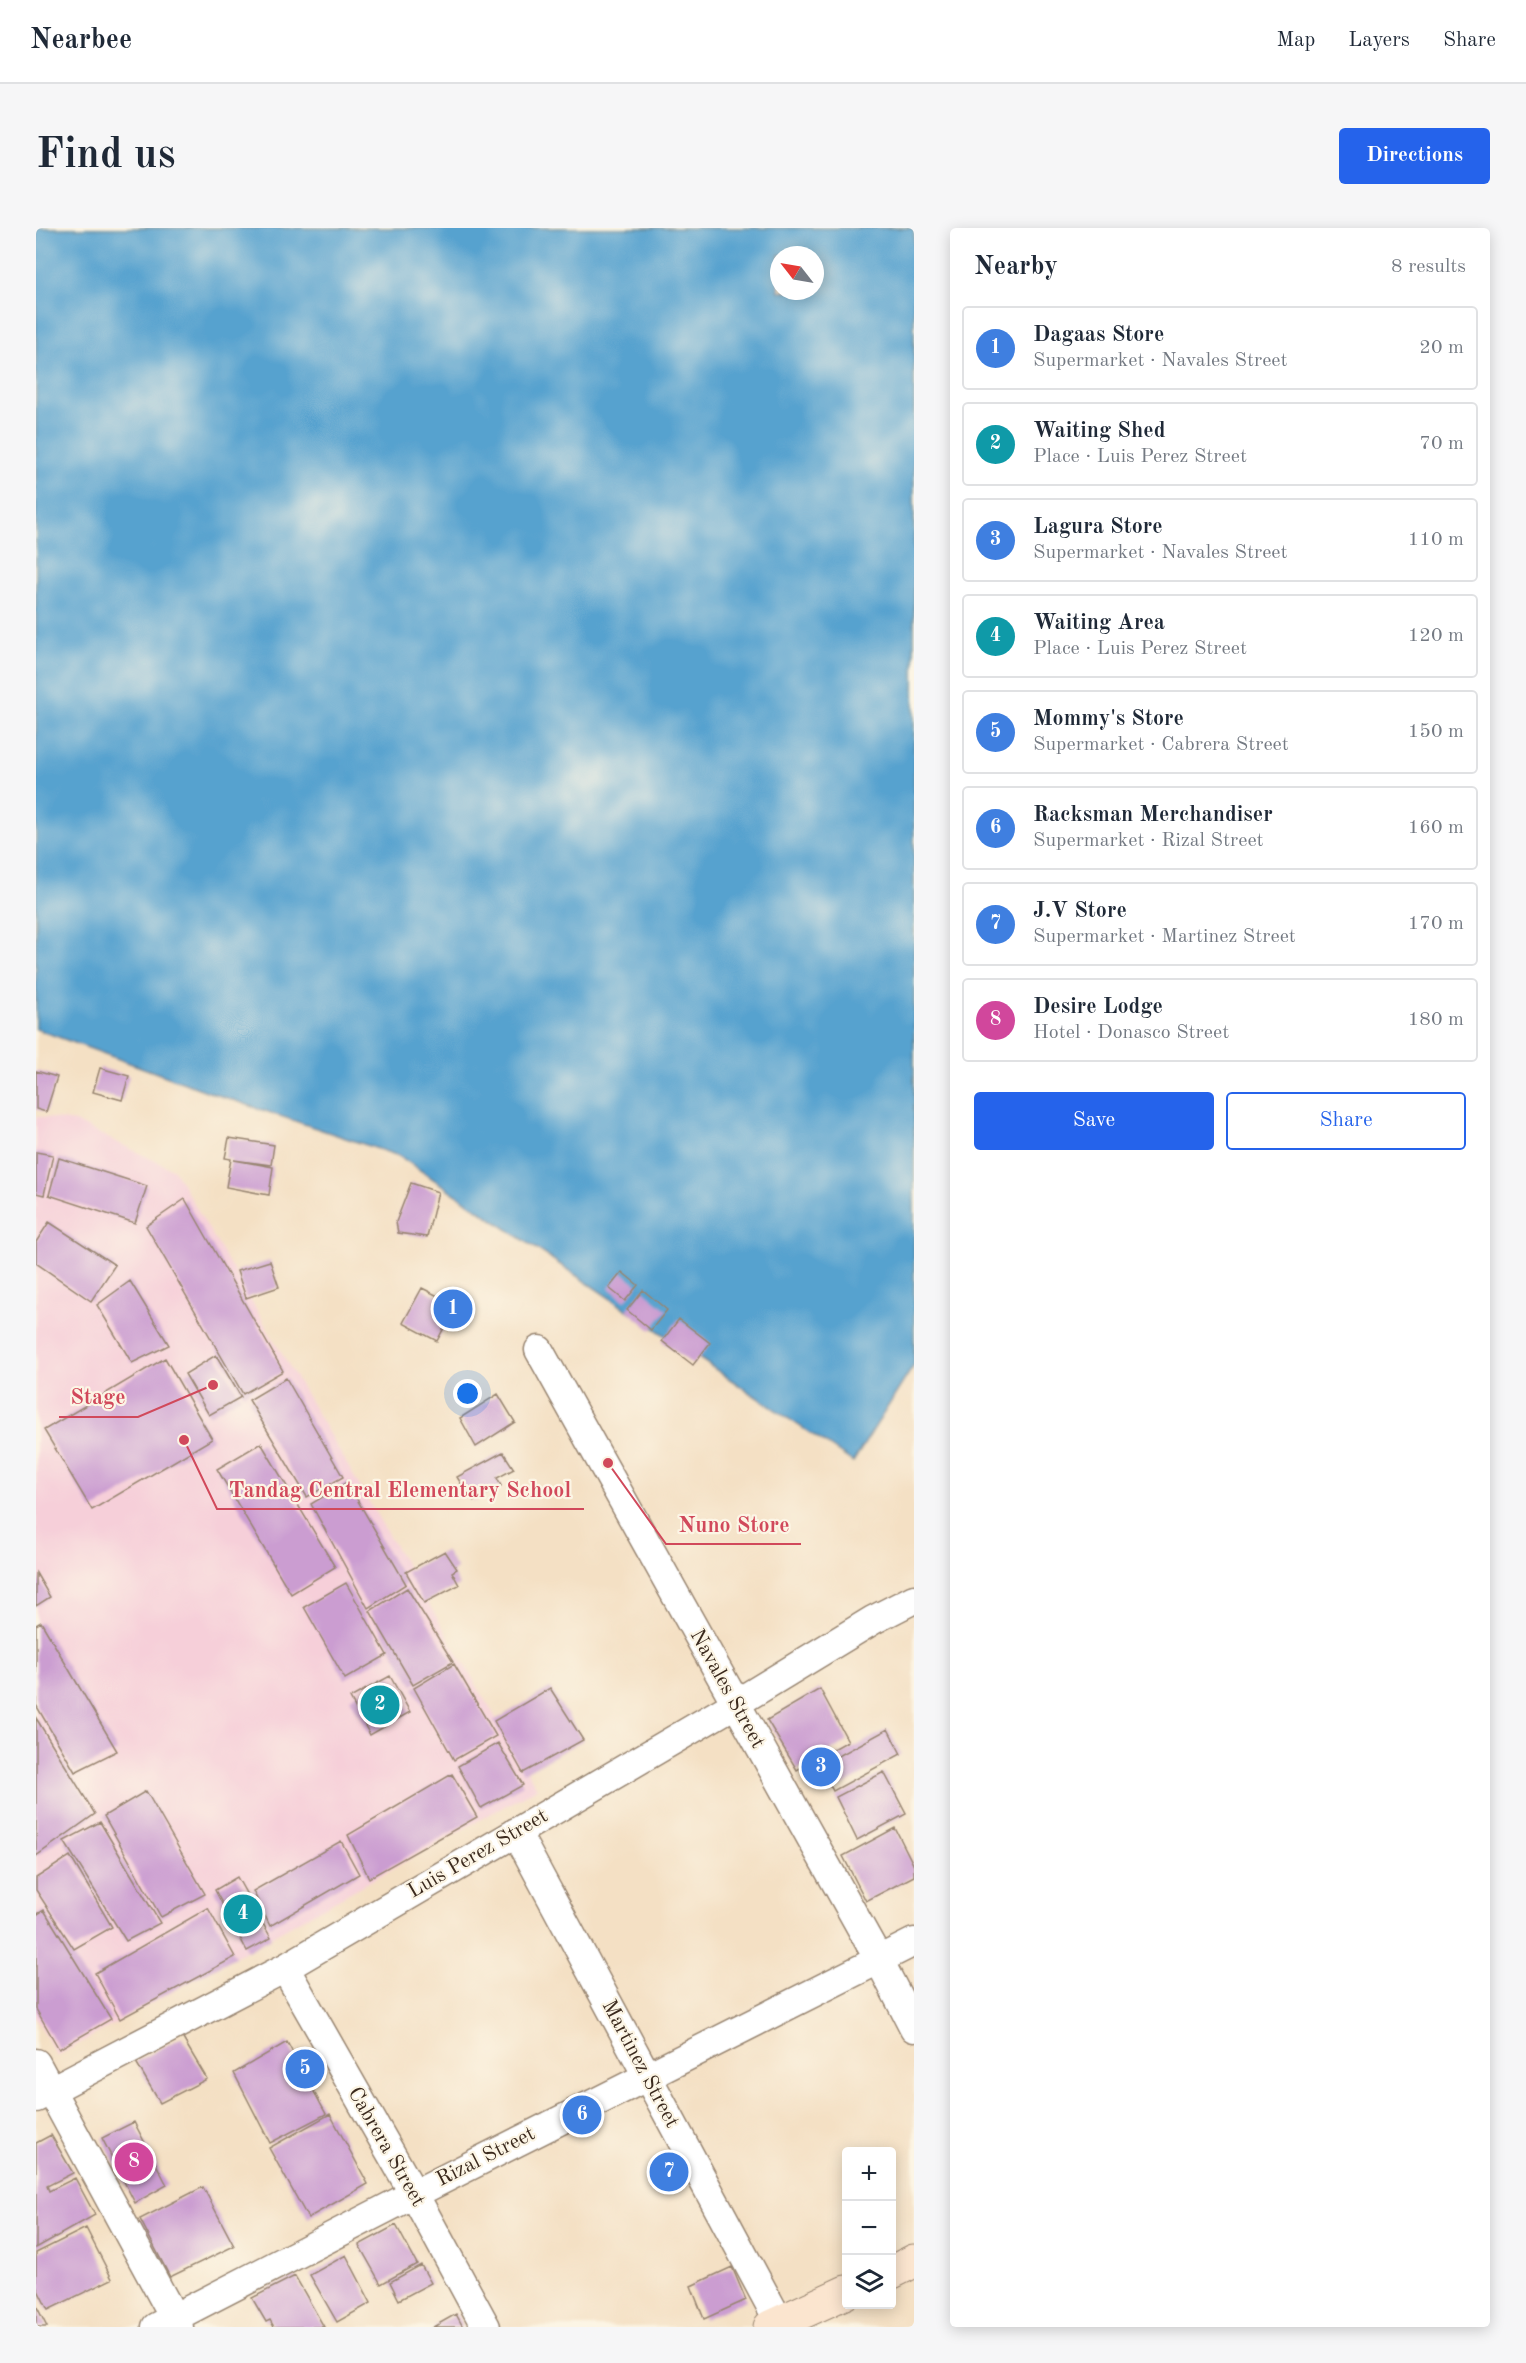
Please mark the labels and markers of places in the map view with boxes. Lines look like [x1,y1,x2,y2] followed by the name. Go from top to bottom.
[434,1286,472,1332] pin: 1
[59,1377,138,1417] callout: Stage
[217,1469,584,1509] callout: Tandag Central Elementary School
[666,1504,801,1544] callout: Nuno Store
[360,1682,400,1728] pin: 2
[802,1744,840,1790] pin: 3
[224,1892,262,1936] pin: 4
[286,2046,324,2092] pin: 5
[562,2092,602,2138] pin: 6
[114,2140,154,2184] pin: 8
[650,2150,688,2194] pin: 7

